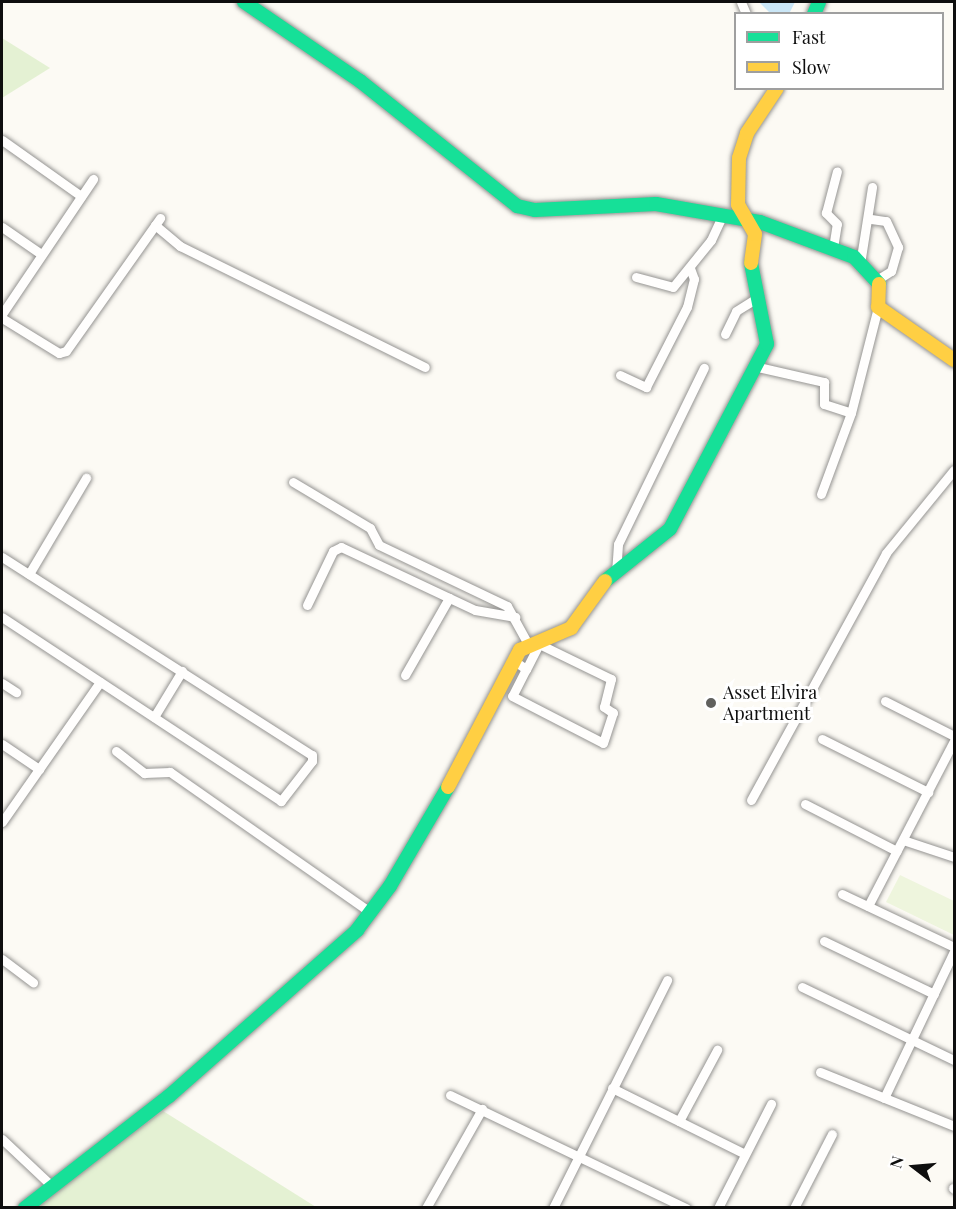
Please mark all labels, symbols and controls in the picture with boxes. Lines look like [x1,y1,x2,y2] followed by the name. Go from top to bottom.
[734,12,944,90] legend
[792,25,825,49] text: Fast
[792,55,830,79] text: Slow
[723,682,818,724] place label: Asset Elvira Apartment
[704,696,718,710] marker: Asset Elvira Apartment
[884,1137,944,1197] north arrow
[885,1153,908,1170] text: N

